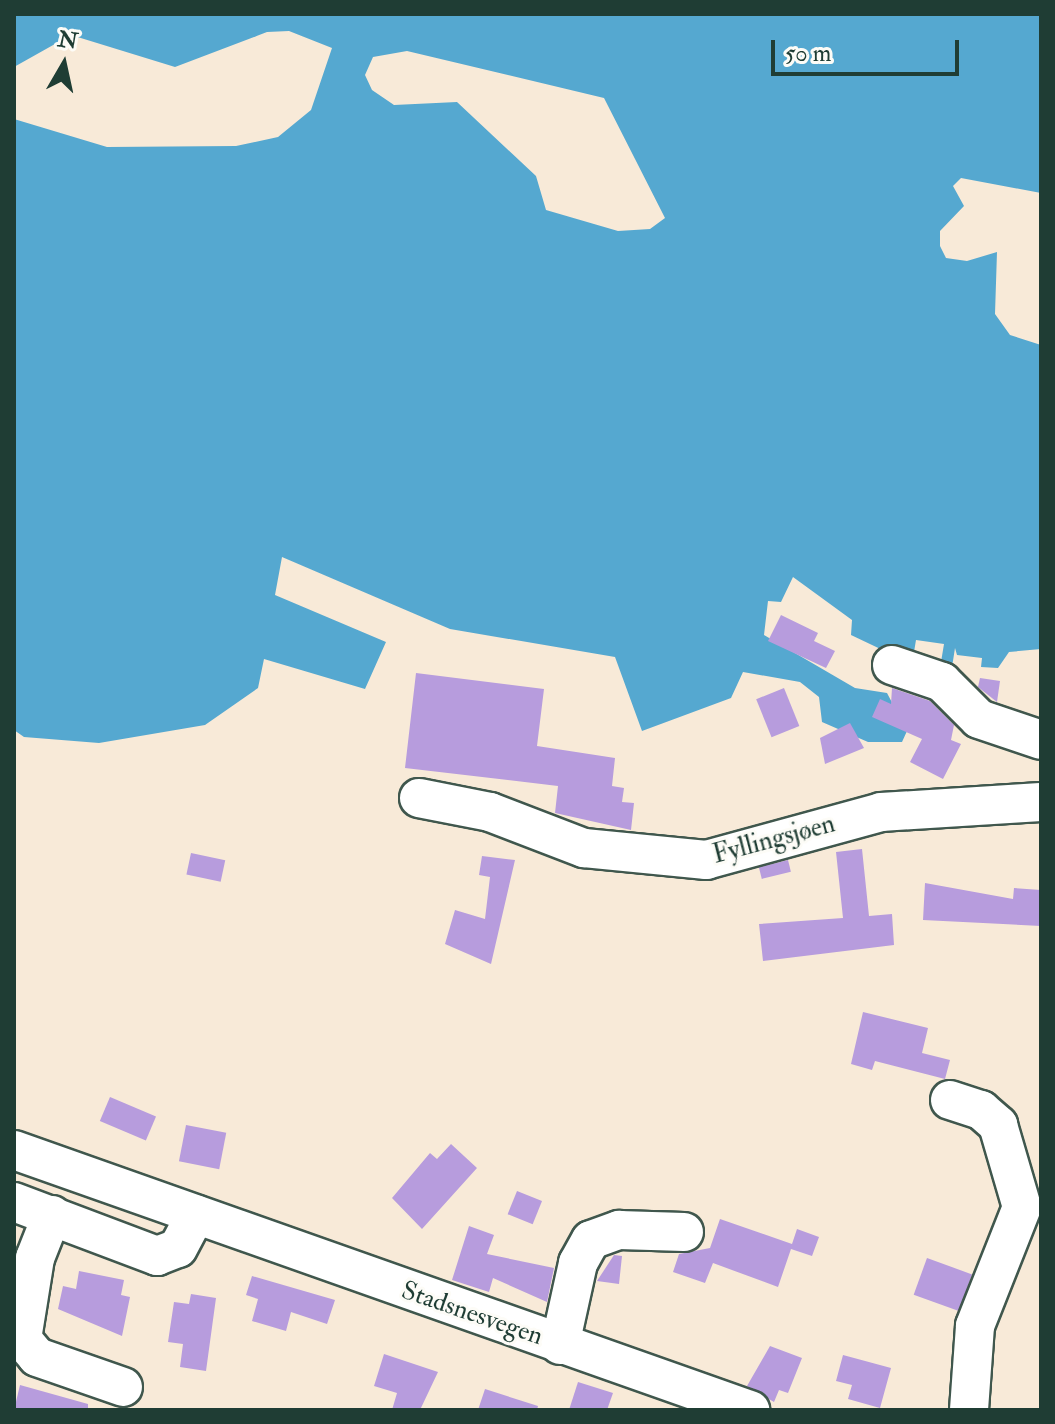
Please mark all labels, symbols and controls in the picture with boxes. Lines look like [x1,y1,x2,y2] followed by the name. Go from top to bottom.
[24,24,104,104] north arrow
[775,24,963,74] scale bar
[56,25,80,56] text: N
[785,38,831,69] text: 50 m
[709,809,839,871] street label: Fyllingsjøen
[397,1275,547,1353] street label: Stadsnesvegen

